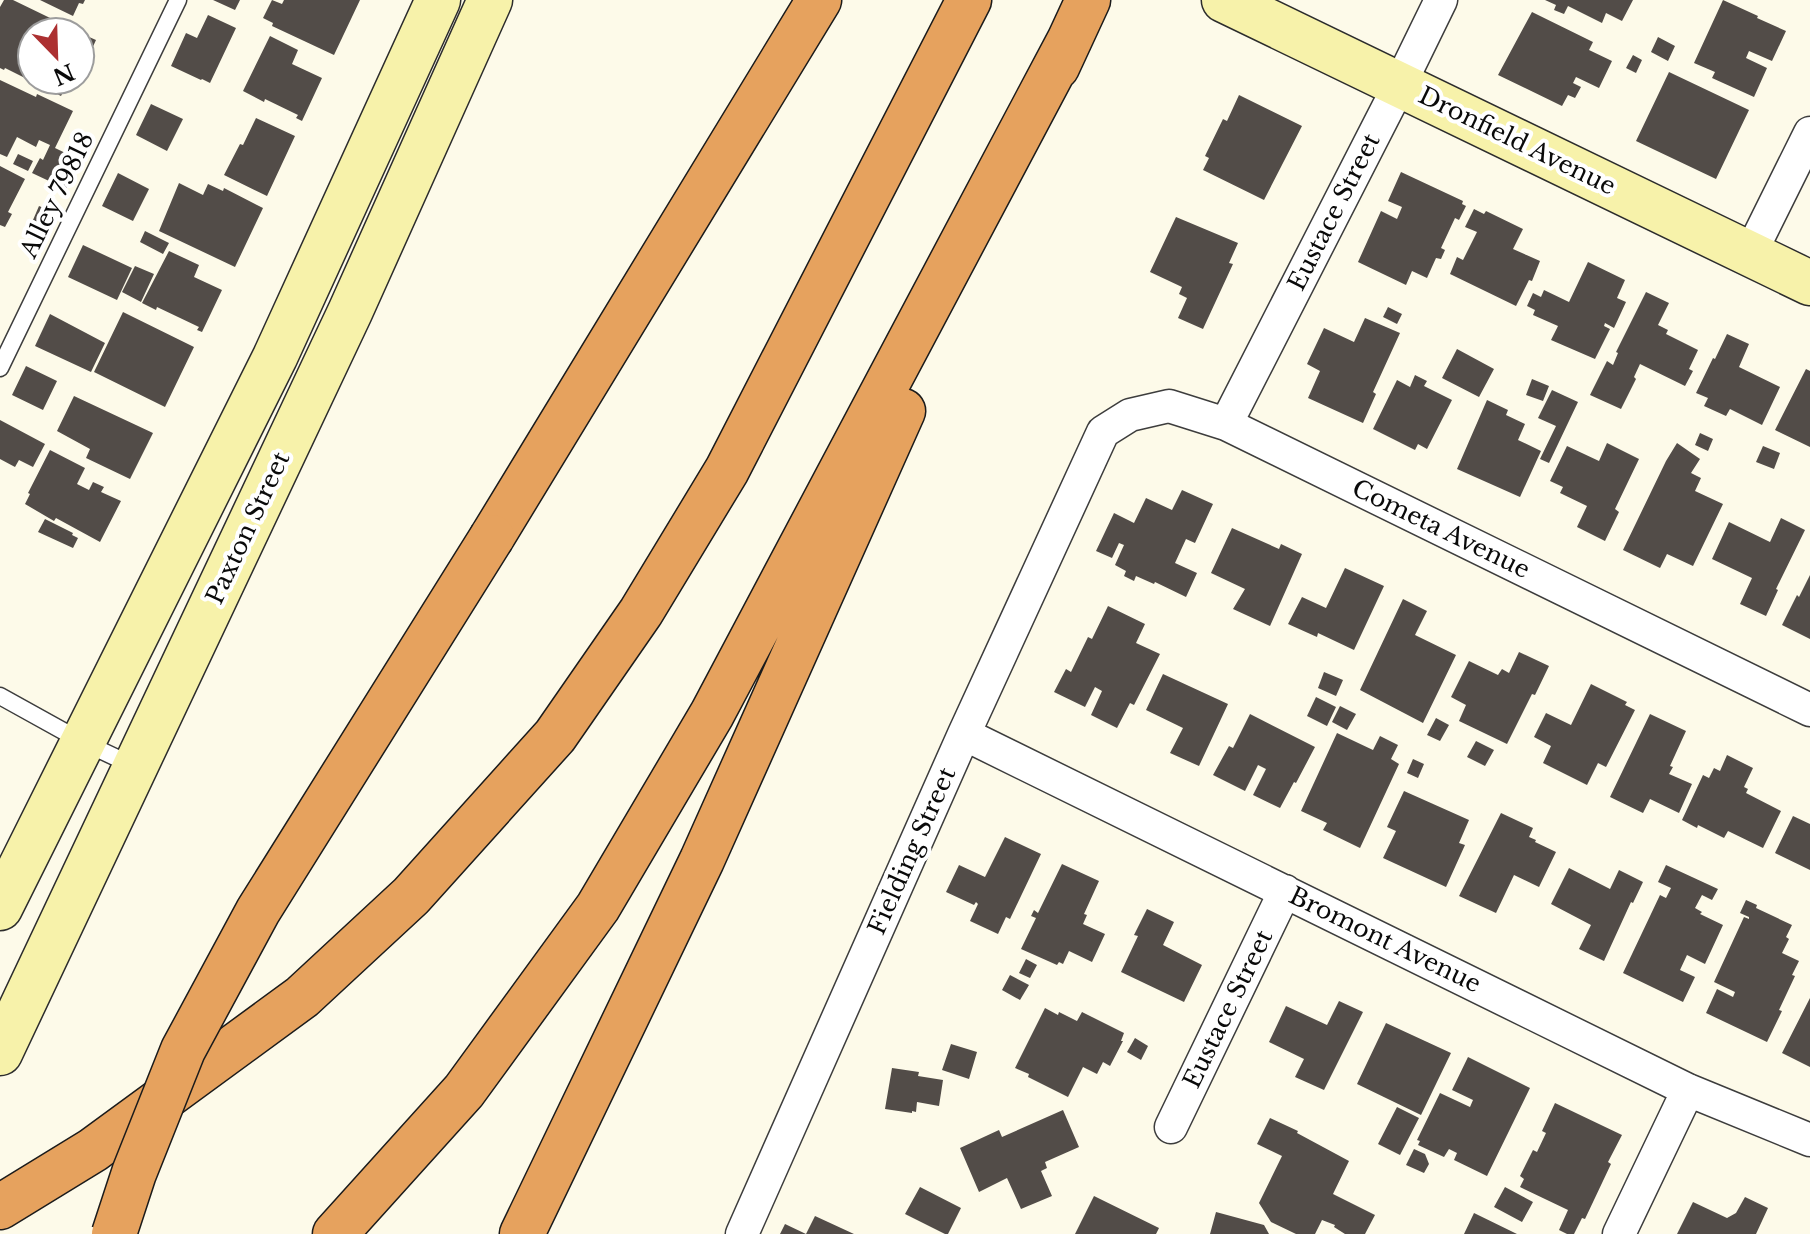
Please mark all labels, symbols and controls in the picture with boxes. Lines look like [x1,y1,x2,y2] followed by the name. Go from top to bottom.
[16,16,96,96] north arrow
[49,57,78,91] text: N
[1414,80,1620,201] street label: Dronfield Avenue
[13,127,99,263] street label: Alley 79818
[1281,128,1386,295] street label: Eustace Street
[200,447,295,608] street label: Paxton Street
[1348,473,1535,584] street label: Cometa Avenue
[862,763,961,939] street label: Fielding Street
[1285,881,1486,999] street label: Bromont Avenue
[1177,925,1278,1093] street label: Eustace Street

